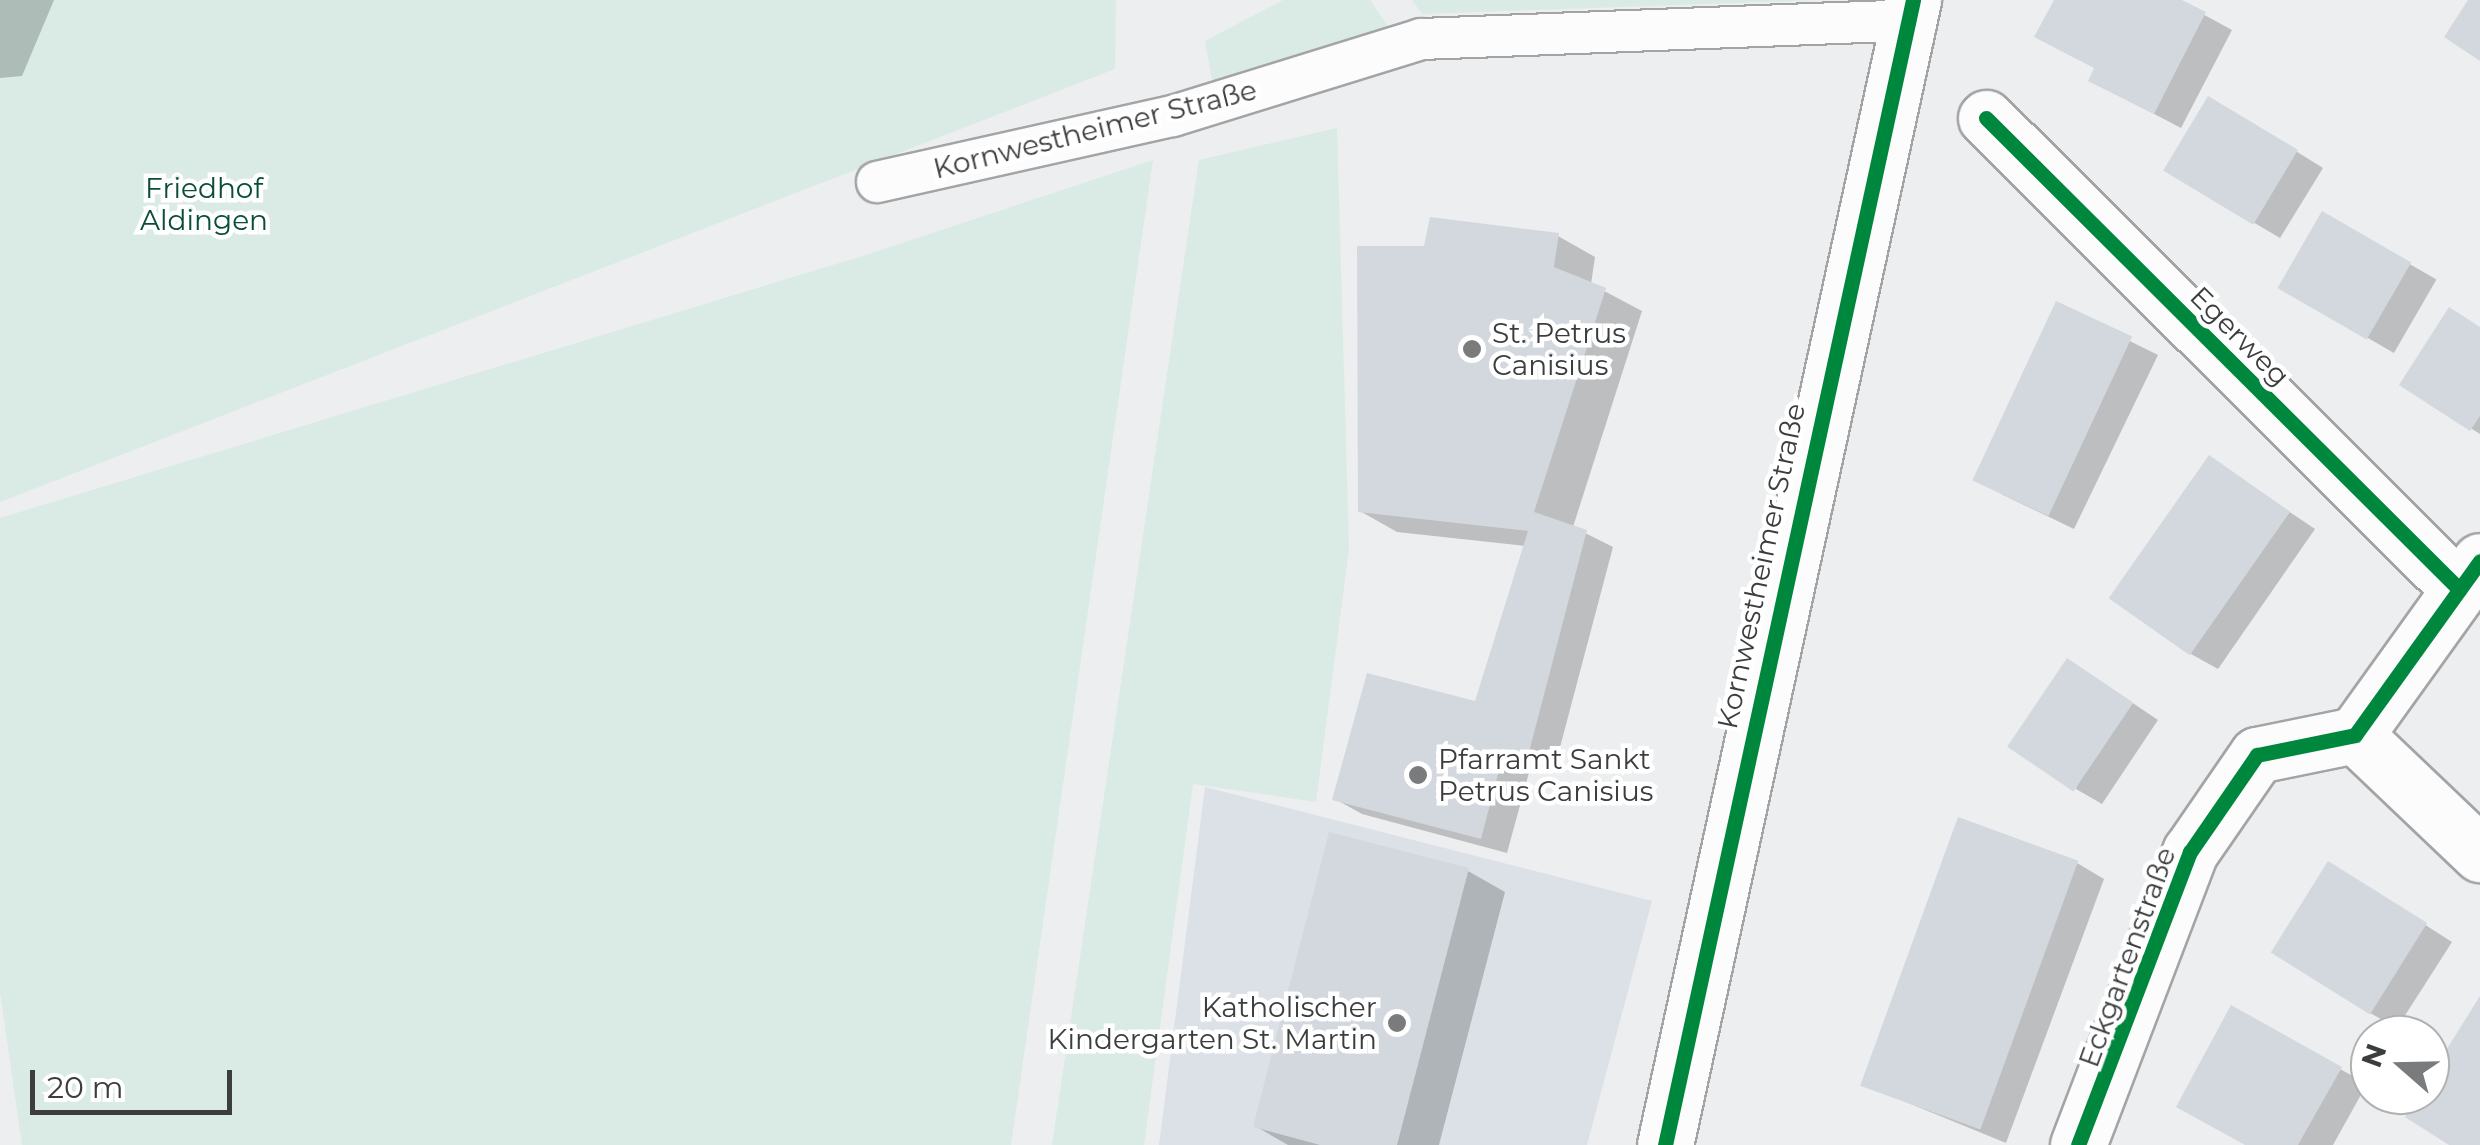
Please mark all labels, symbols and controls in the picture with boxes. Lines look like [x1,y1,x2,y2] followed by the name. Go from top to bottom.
[930,73,1260,185] street label: Kornwestheimer Straße
[140,171,268,237] park label: Friedhof Aldingen
[2183,279,2297,393] street label: Egerweg
[1492,316,1626,382] place label: St. Petrus Canisius
[1461,338,1483,360] marker: St. Petrus Canisius
[1710,400,1812,732] street label: Kornwestheimer Straße
[1438,742,1653,808] place label: Pfarramt Sankt Petrus Canisius
[1407,764,1429,786] marker: Pfarramt Sankt Petrus Canisius
[2072,842,2182,1072] street label: Eckgartenstraße
[1048,990,1377,1056] place label: Katholischer Kindergarten St. Martin
[1386,1012,1408,1034] marker: Katholischer Kindergarten St. Martin
[2350,1015,2450,1115] north arrow
[2354,1039,2394,1072] text: N
[35,1050,238,1112] scale bar
[47,1069,124,1106] text: 20 m

